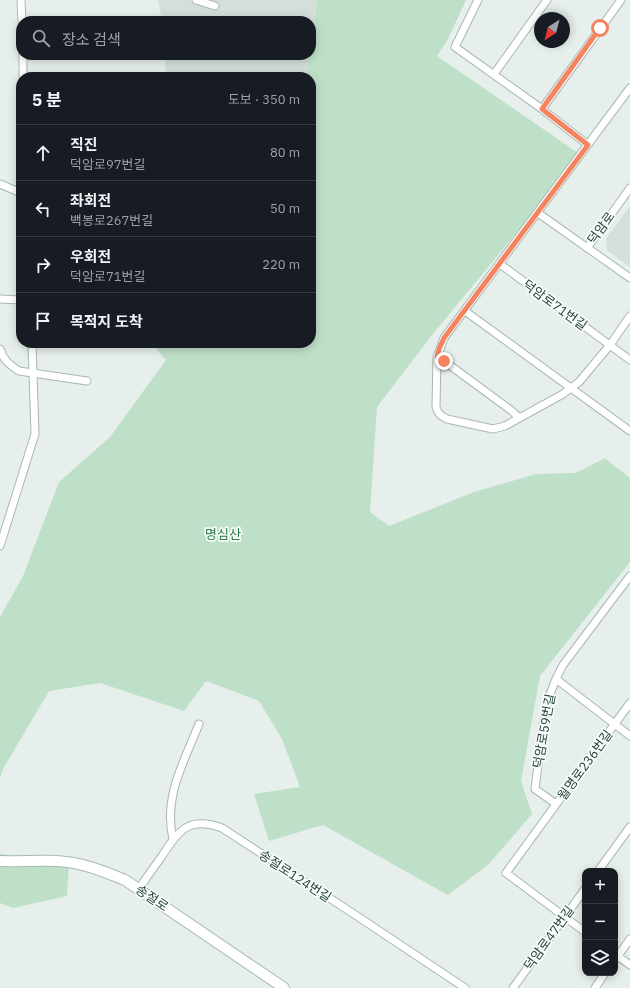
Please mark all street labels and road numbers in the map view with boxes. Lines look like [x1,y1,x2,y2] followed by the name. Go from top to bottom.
[584,208,618,248] street label: 덕암로
[520,276,590,334] street label: 덕암로71번길
[529,692,559,770] street label: 덕암로59번길
[554,726,616,804] street label: 월명로236번길
[255,846,335,906] street label: 송절로124번길
[132,881,172,915] street label: 송절로
[520,903,578,973] street label: 덕암로47번길

